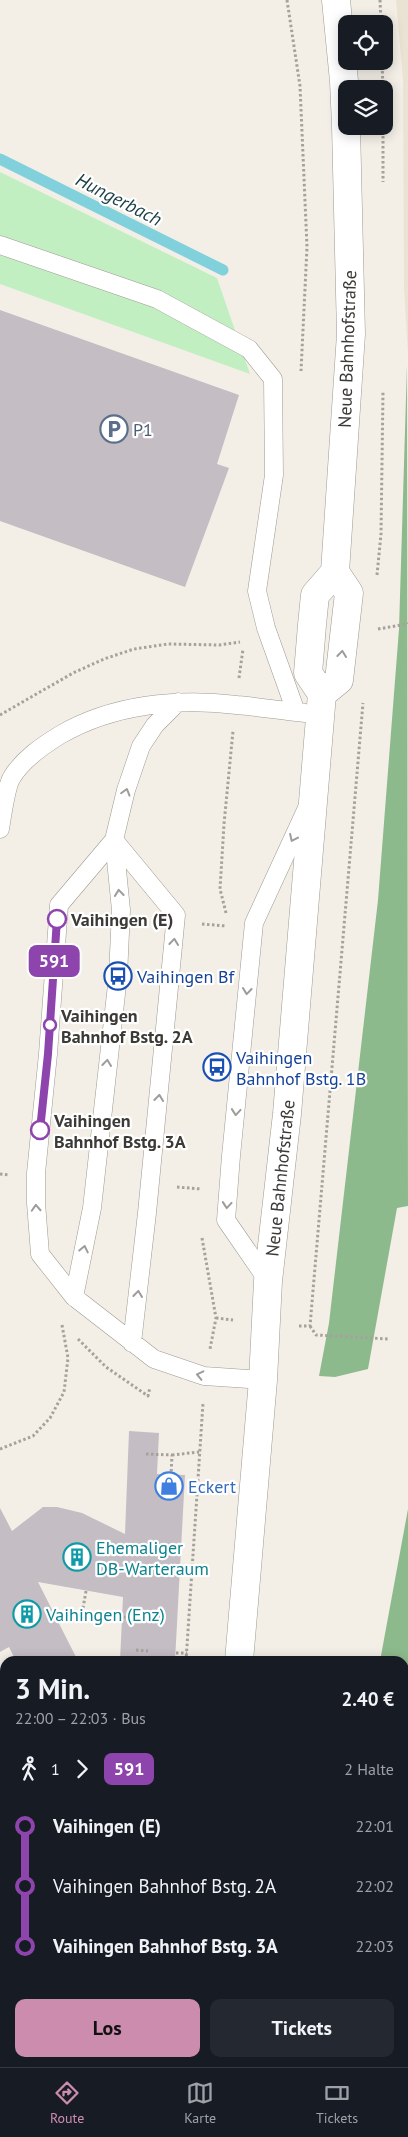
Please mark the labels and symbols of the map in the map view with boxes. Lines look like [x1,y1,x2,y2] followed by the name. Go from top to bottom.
[72,167,166,231] water label: Hungerbach
[333,270,361,428] street label: Neue Bahnhofstraße
[99,414,129,444] parking icon: P1
[133,418,153,441] place label: P1
[336,650,347,658] one-way arrow
[120,789,130,797] one-way arrow
[289,833,300,842] one-way arrow
[114,889,125,897] one-way arrow
[70,908,173,931] place label: Vaihingen (E)
[47,909,67,929] marker: Vaihingen (E)
[168,937,179,945] one-way arrow
[25,945,83,977] line badge: 591
[103,961,133,991] bus stop icon: Vaihingen Bf
[136,965,236,988] place label: Vaihingen Bf
[242,988,253,996] one-way arrow
[60,1004,193,1048] place label: Vaihingen Bahnhof Bstg. 2A
[43,1018,57,1032] marker: Vaihingen Bahnhof Bstg. 2A
[235,1046,366,1090] place label: Vaihingen Bahnhof Bstg. 1B
[202,1052,232,1082] bus stop icon: Vaihingen Bahnhof Bstg. 1B
[102,1058,112,1067] one-way arrow
[153,1094,164,1102] one-way arrow
[260,1098,300,1258] street label: Neue Bahnhofstraße
[53,1109,186,1153] place label: Vaihingen Bahnhof Bstg. 3A
[230,1109,241,1117] one-way arrow
[30,1120,50,1140] marker: Vaihingen Bahnhof Bstg. 3A
[222,1201,233,1209] one-way arrow
[31,1204,42,1212] one-way arrow
[78,1245,88,1254] one-way arrow
[132,1290,143,1298] one-way arrow
[196,1370,205,1381] one-way arrow
[154,1471,184,1501] shop icon: Eckert
[188,1475,236,1498] place label: Eckert
[96,1536,209,1580] place label: Ehemaliger DB-Warteraum
[62,1542,92,1572] building icon: Ehemaliger DB-Warteraum
[12,1599,42,1629] building icon: Vaihingen (Enz)
[45,1603,165,1626] place label: Vaihingen (Enz)

